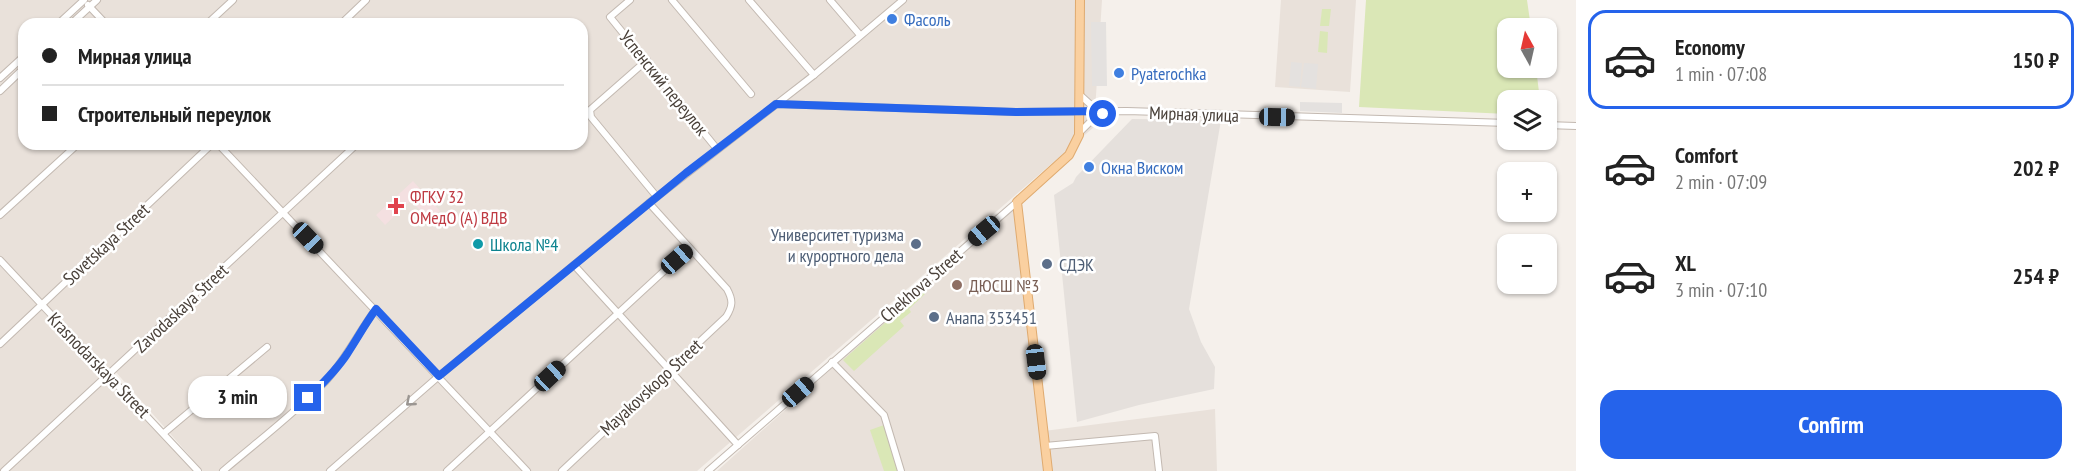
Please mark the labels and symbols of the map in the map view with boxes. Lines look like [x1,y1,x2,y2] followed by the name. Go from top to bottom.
[904,8,951,31] place label: Фасоль
[885,12,899,26] marker: Фасоль
[1497,18,1557,78] north arrow
[615,26,713,140] street label: Успенский переулок
[1131,62,1207,85] place label: Pyaterochka
[1112,66,1126,80] marker: Pyaterochka
[1089,100,1116,127] route start
[1149,101,1239,127] street label: Мирная улица
[1259,108,1295,126] car
[1101,156,1183,179] place label: Окна Виском
[1082,160,1096,174] marker: Окна Виском
[410,185,508,229] place label: ФГКУ 32 ОМедО (А) ВДВ
[387,197,405,215] marker: ФГКУ 32 ОМедО (А) ВДВ
[58,198,154,290] street label: Sovetskaya Street
[964,213,1004,249] car
[289,219,327,257] car
[771,223,904,267] place label: Университет туризма и курортного дела
[490,233,558,256] place label: Школа №4
[471,237,485,251] marker: Школа №4
[909,237,923,251] marker: Университет туризма и курортного дела
[658,240,696,278] car
[875,243,967,327] street label: Chekhova Street
[1059,253,1094,276] place label: СДЭК
[1040,257,1054,271] marker: СДЭК
[129,259,233,357] street label: Zavodaskaya Street
[969,274,1039,297] place label: ДЮСШ №3
[950,278,964,292] marker: ДЮСШ №3
[946,306,1037,329] place label: Анапа 353451
[43,308,155,423] street label: Krasnodarskaya Street
[927,310,941,324] marker: Анапа 353451
[595,334,707,440] street label: Mayakovskogo Street
[1025,343,1047,381] car
[531,357,569,395] car
[779,373,817,411] car
[188,377,287,419] callout: 3 min
[294,384,321,411] route end
[406,394,417,405] one-way arrow

